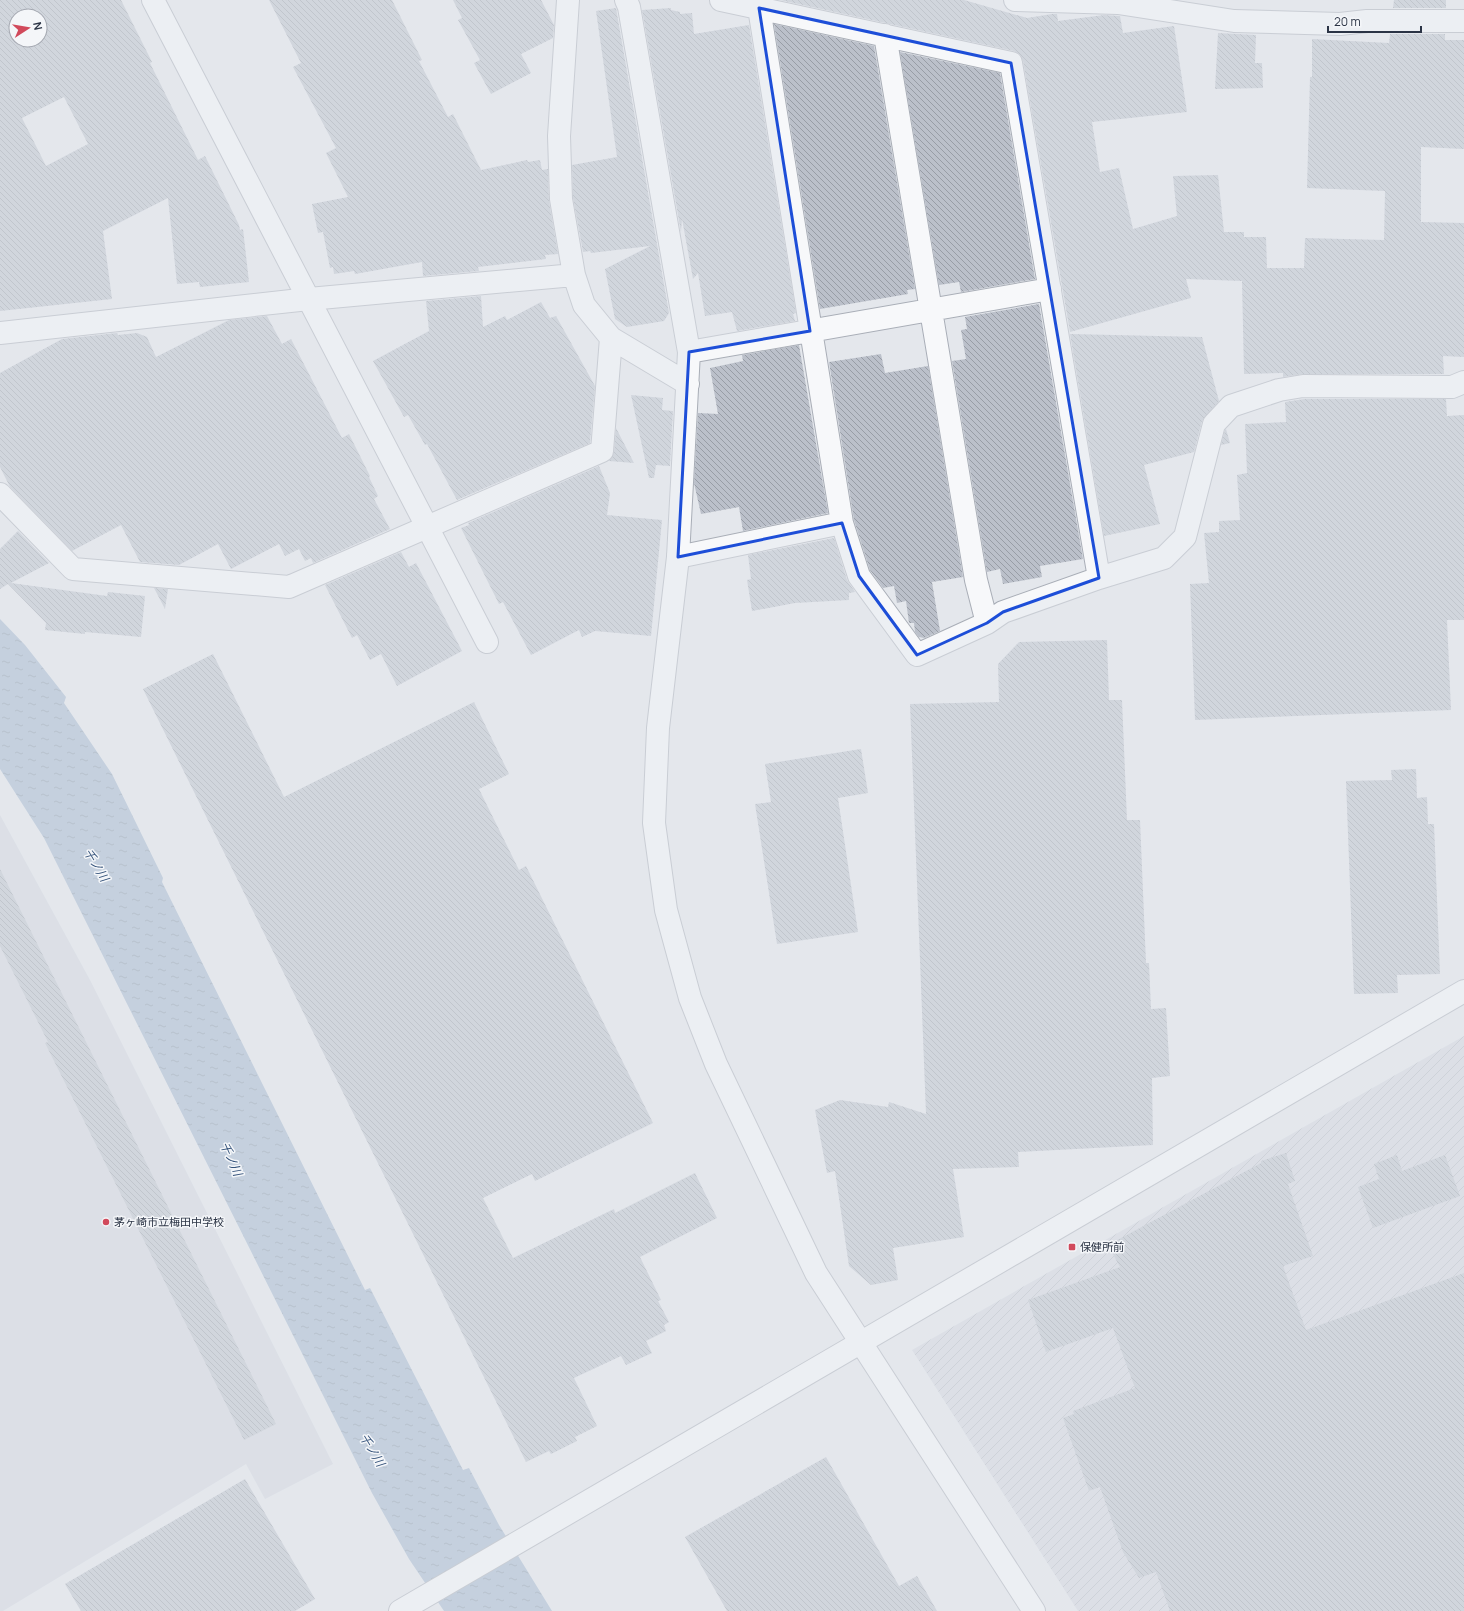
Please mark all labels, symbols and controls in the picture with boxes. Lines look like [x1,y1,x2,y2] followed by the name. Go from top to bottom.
[8,8,48,48] north arrow
[1328,8,1421,34] scale bar
[1334,13,1361,30] text: 20 m
[30,20,46,31] text: N
[80,845,114,886] water label: 千ノ川
[216,1139,247,1181] water label: 千ノ川
[114,1214,224,1229] place label: 茅ヶ崎市立梅田中学校
[101,1217,111,1227] marker: 茅ヶ崎市立梅田中学校
[1080,1239,1124,1254] place label: 保健所前
[1067,1242,1077,1252] marker: 保健所前
[356,1430,390,1471] water label: 千ノ川

